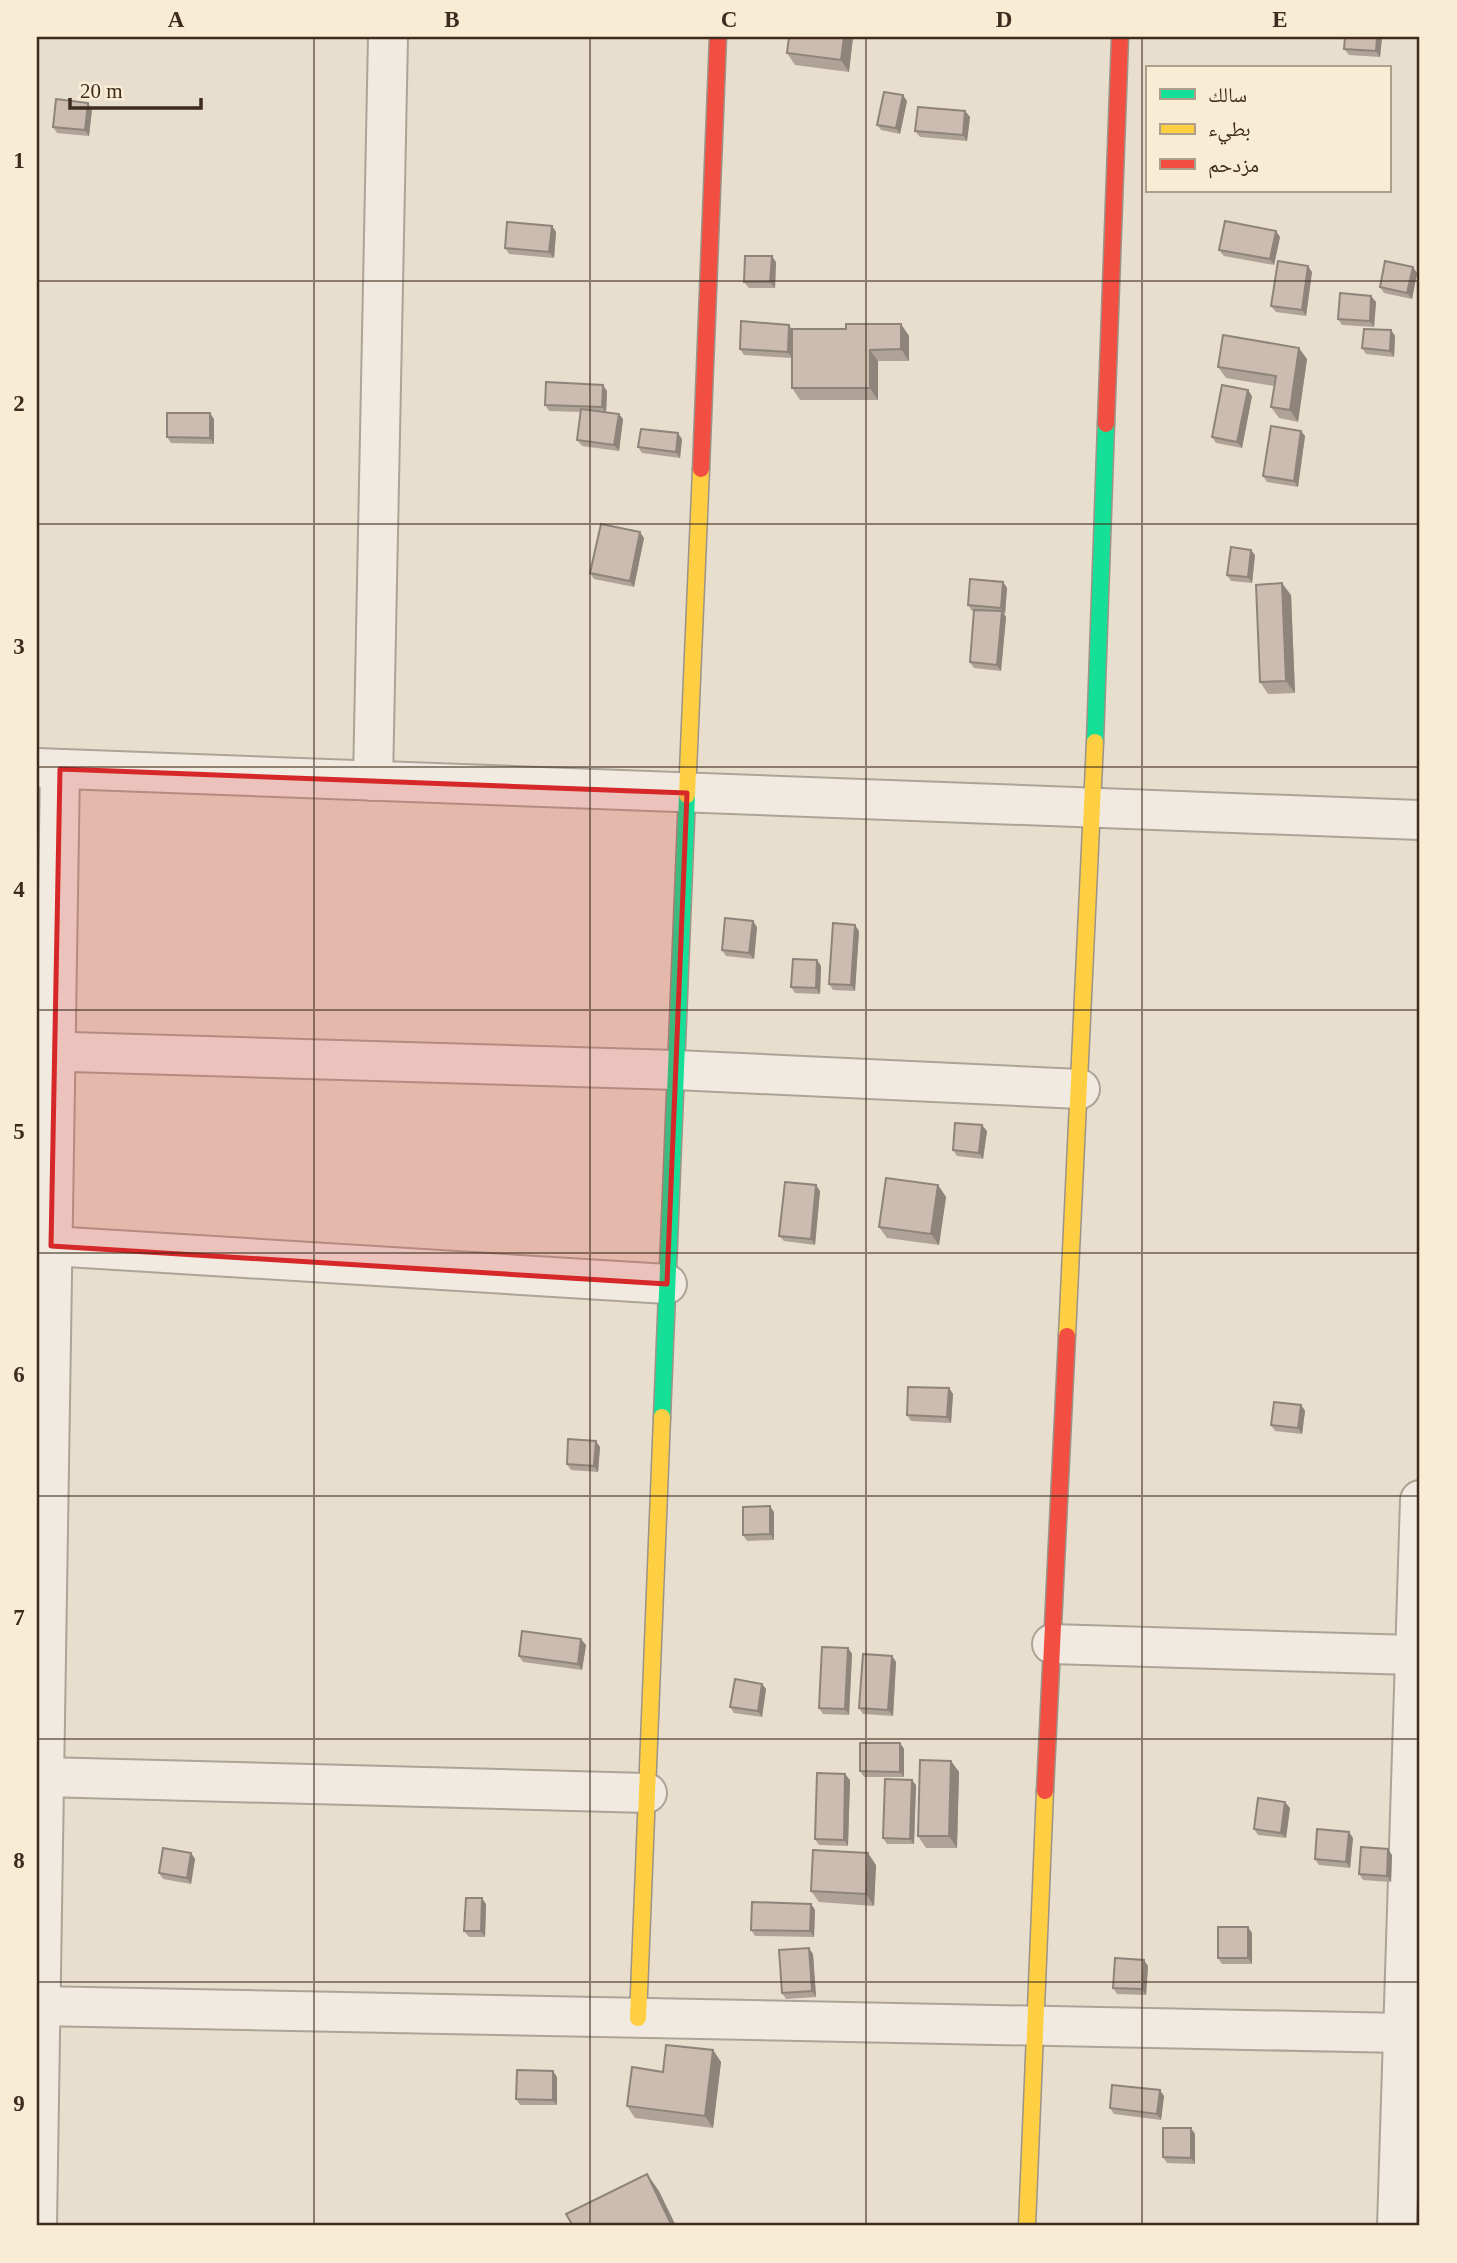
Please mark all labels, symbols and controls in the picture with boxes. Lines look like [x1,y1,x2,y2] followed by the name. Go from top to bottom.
[168,7,185,32] text: A
[444,7,460,32] text: B
[721,7,737,32] text: C
[996,7,1012,32] text: D
[1272,7,1288,32] text: E
[70,66,201,110] scale bar
[1146,66,1390,192] legend
[80,79,123,103] text: 20 m
[1208,83,1247,107] text: سالك
[1208,117,1251,145] text: بطيء
[13,148,25,173] text: 1
[1208,153,1259,179] text: مزدحم
[13,391,25,416] text: 2
[13,634,25,659] text: 3
[13,877,25,902] text: 4
[13,1119,25,1144] text: 5
[13,1362,25,1387] text: 6
[13,1605,25,1630] text: 7
[13,1848,25,1873] text: 8
[13,2091,25,2116] text: 9

